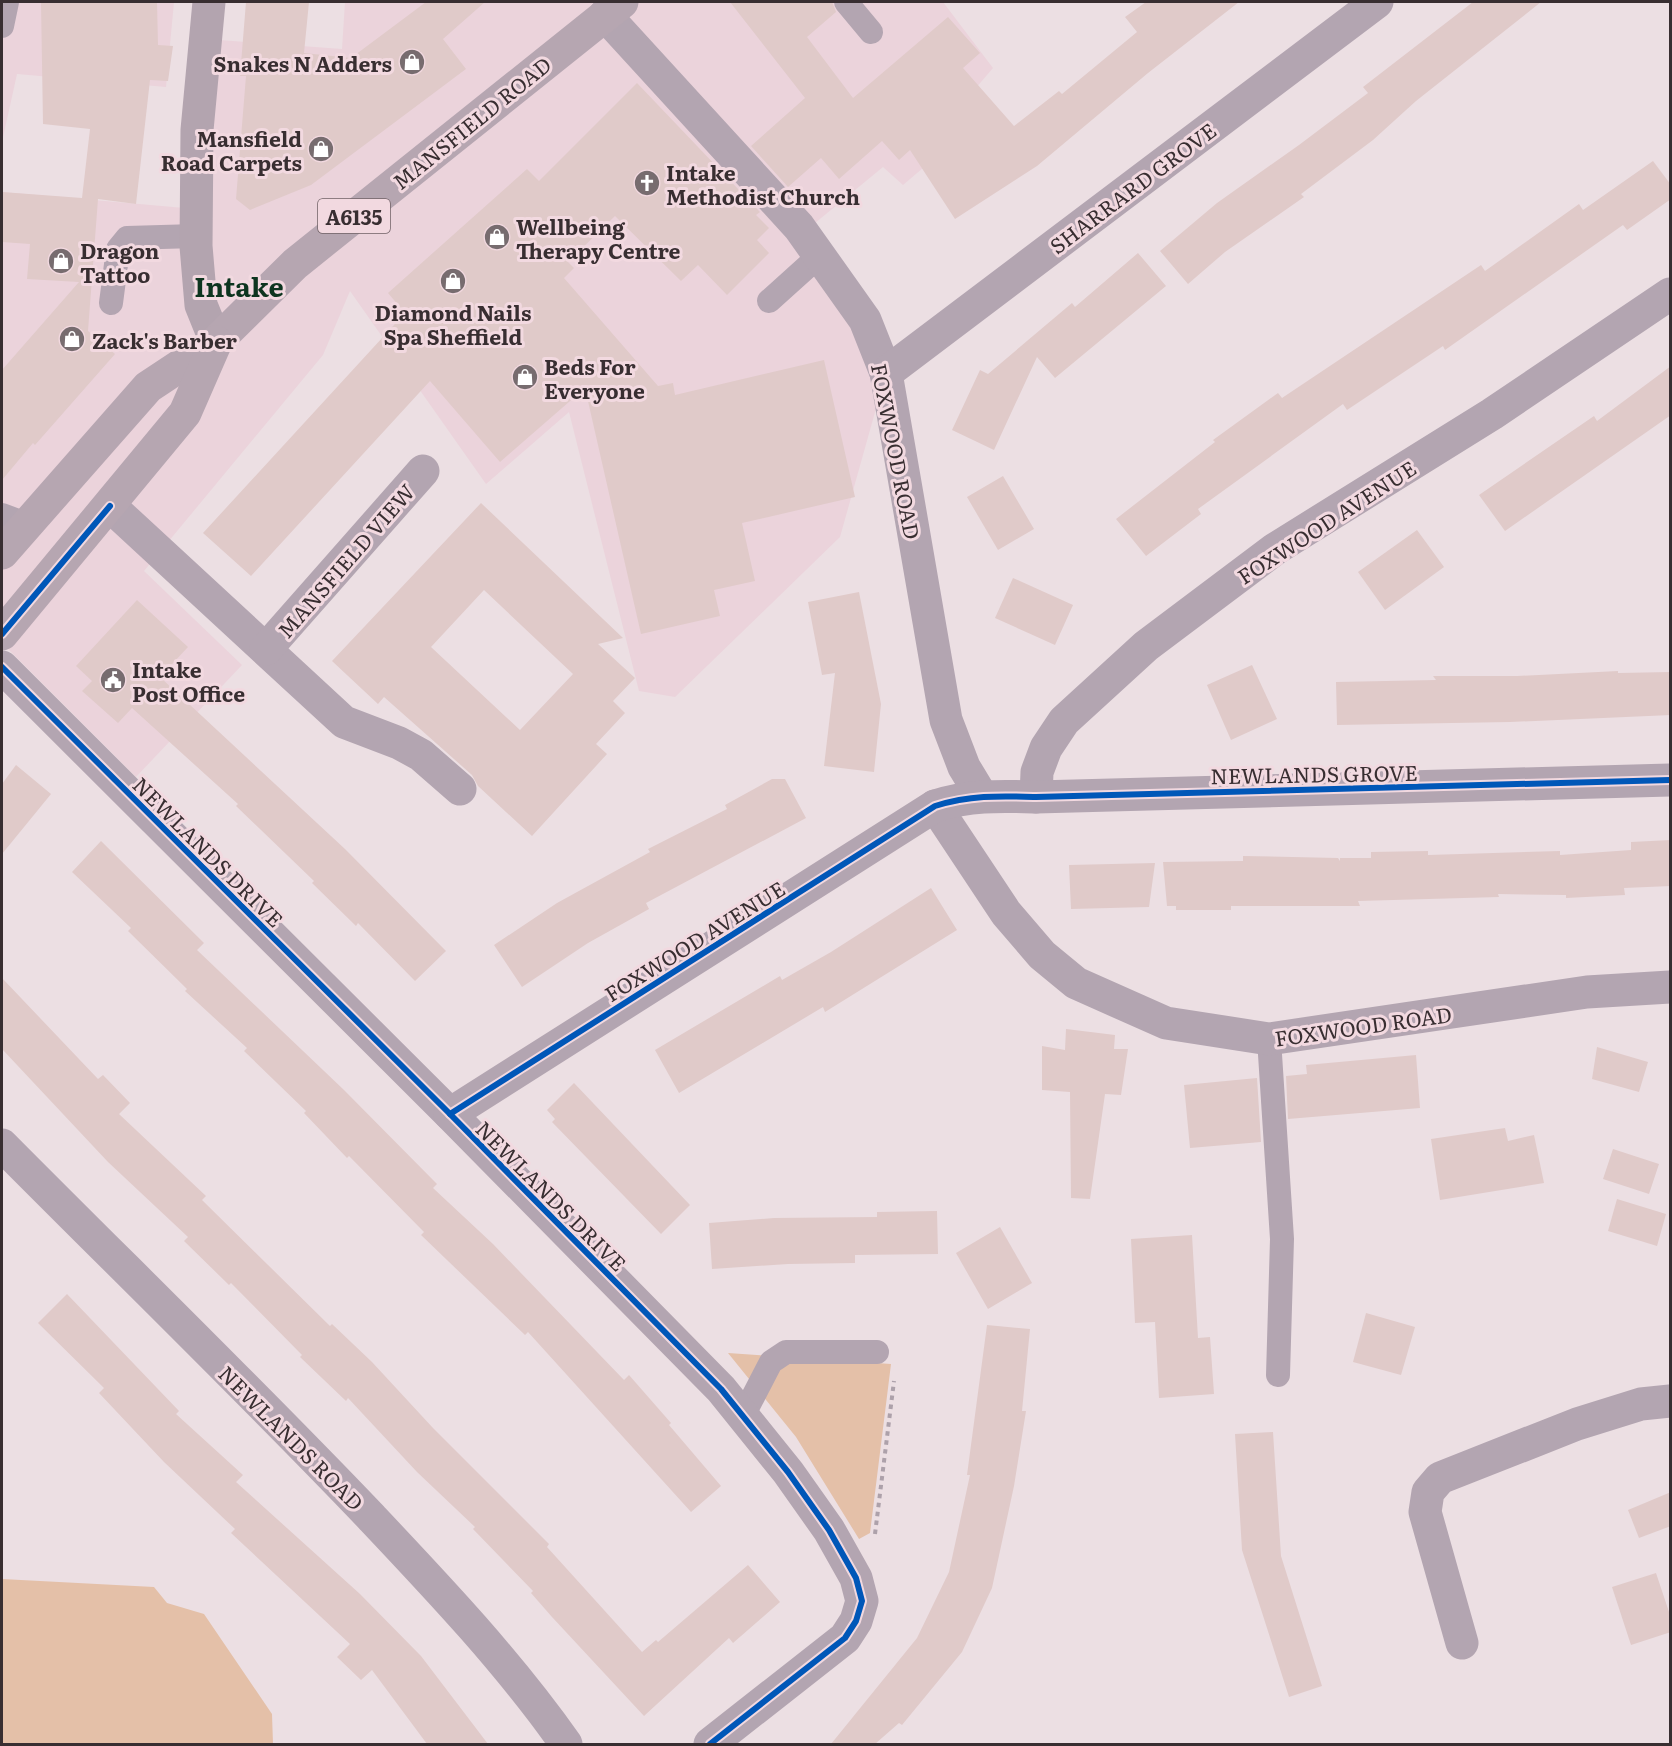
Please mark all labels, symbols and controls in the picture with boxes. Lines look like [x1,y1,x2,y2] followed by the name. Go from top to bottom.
[214,47,392,78] place label: Snakes N Adders
[397,47,427,77] shop icon: Snakes N Adders
[385,48,557,196] street label: MANSFIELD ROAD
[1042,114,1222,260] street label: SHARRARD GROVE
[161,122,302,177] place label: Mansfield Road Carpets
[306,134,336,164] shop icon: Mansfield Road Carpets
[666,156,860,211] place label: Intake Methodist Church
[632,168,662,198] church icon: Intake Methodist Church
[318,199,390,233] road number: A6135
[516,210,681,265] place label: Wellbeing Therapy Centre
[482,222,512,252] shop icon: Wellbeing Therapy Centre
[80,234,160,289] place label: Dragon Tattoo
[46,246,76,276] shop icon: Dragon Tattoo
[194,265,284,305] district label: Intake
[438,266,468,296] shop icon: Diamond Nails Spa Sheffield
[375,296,531,351] place label: Diamond Nails Spa Sheffield
[57,324,87,354] shop icon: Zack's Barber
[92,324,238,355] place label: Zack's Barber
[544,350,645,405] place label: Beds For Everyone
[865,360,929,542] street label: FOXWOOD ROAD
[510,362,540,392] shop icon: Beds For Everyone
[1231,451,1421,591] street label: FOXWOOD AVENUE
[269,476,421,644] street label: MANSFIELD VIEW
[132,653,245,708] place label: Intake Post Office
[98,665,128,695] public building icon: Intake Post Office
[1210,756,1418,790] street label: NEWLANDS GROVE
[127,769,291,933] street label: NEWLANDS DRIVE
[598,872,790,1008] street label: FOXWOOD AVENUE
[1272,997,1454,1053] street label: FOXWOOD ROAD
[470,1113,634,1277] street label: NEWLANDS DRIVE
[212,1357,372,1517] street label: NEWLANDS ROAD

